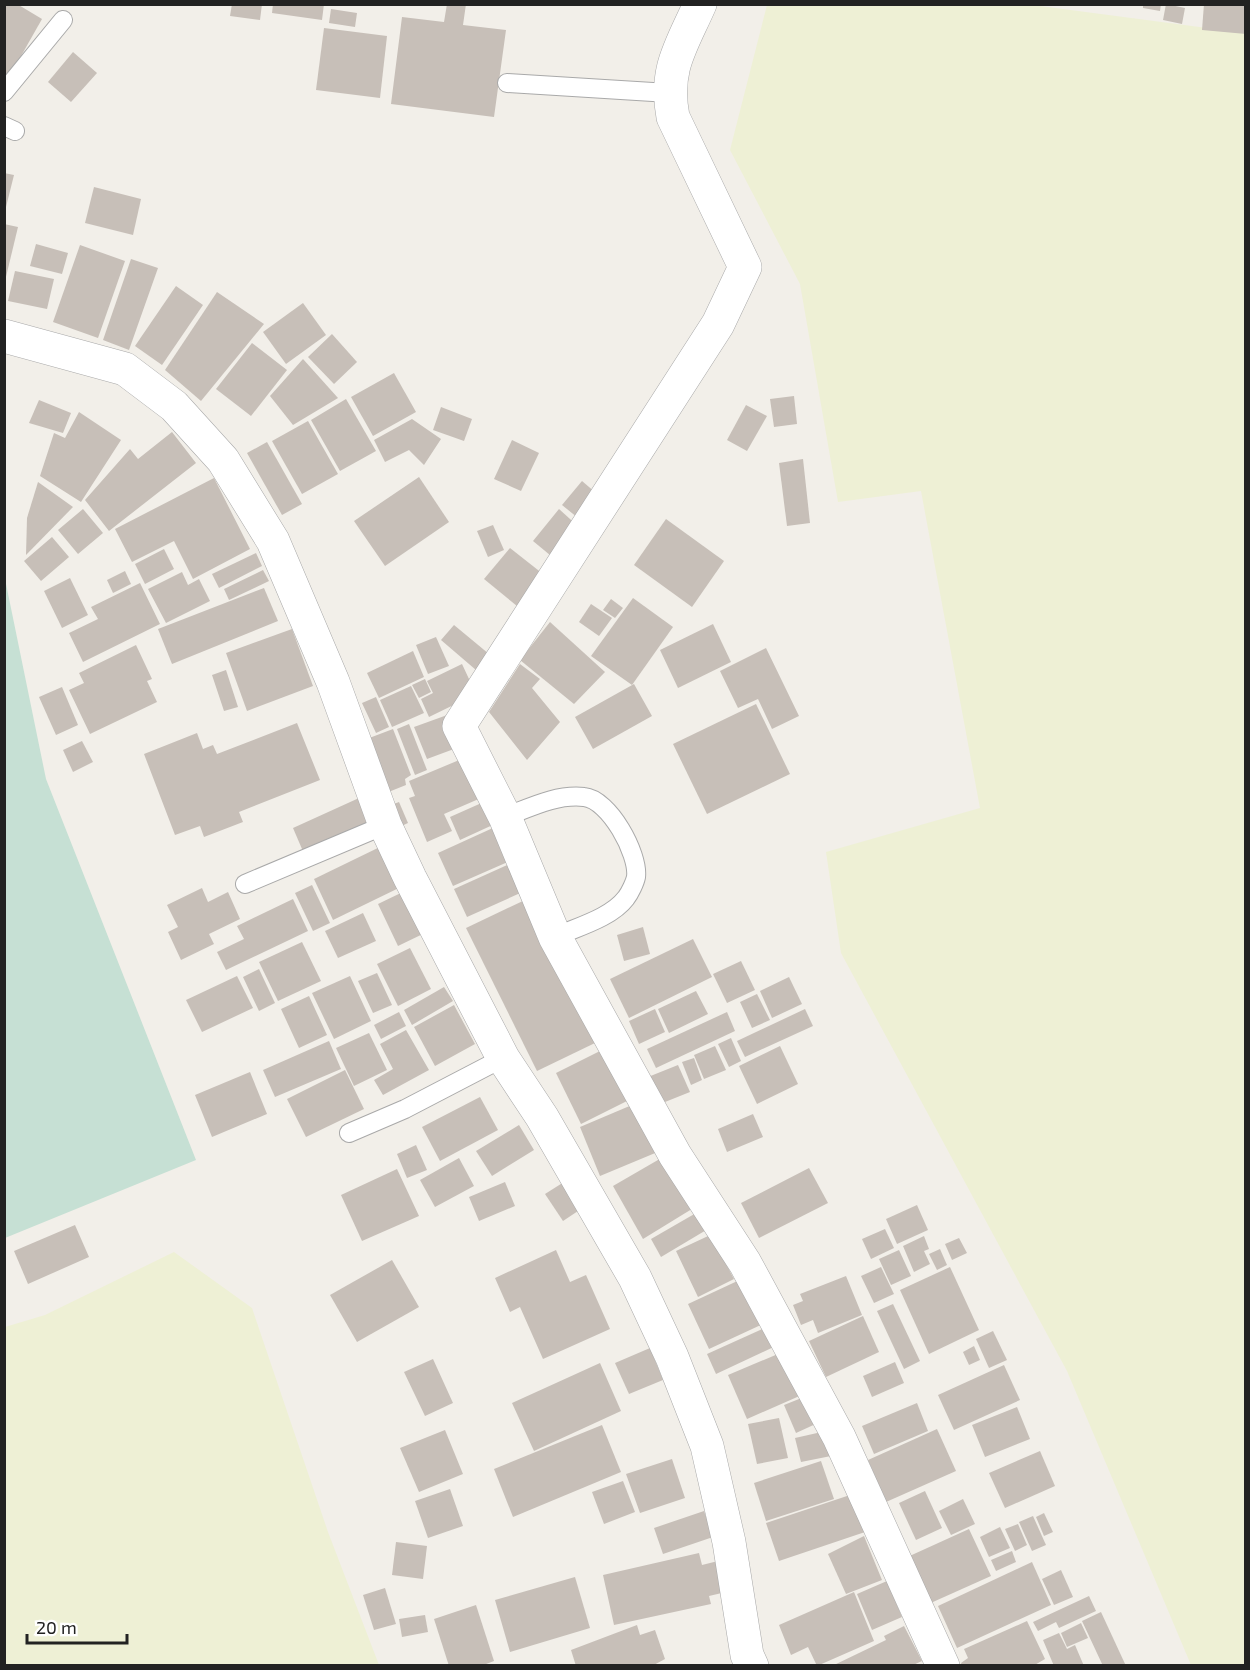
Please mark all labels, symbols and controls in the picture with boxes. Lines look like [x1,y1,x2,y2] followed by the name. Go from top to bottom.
[27,1607,128,1645] scale bar
[36,1616,77,1638] text: 20 m

